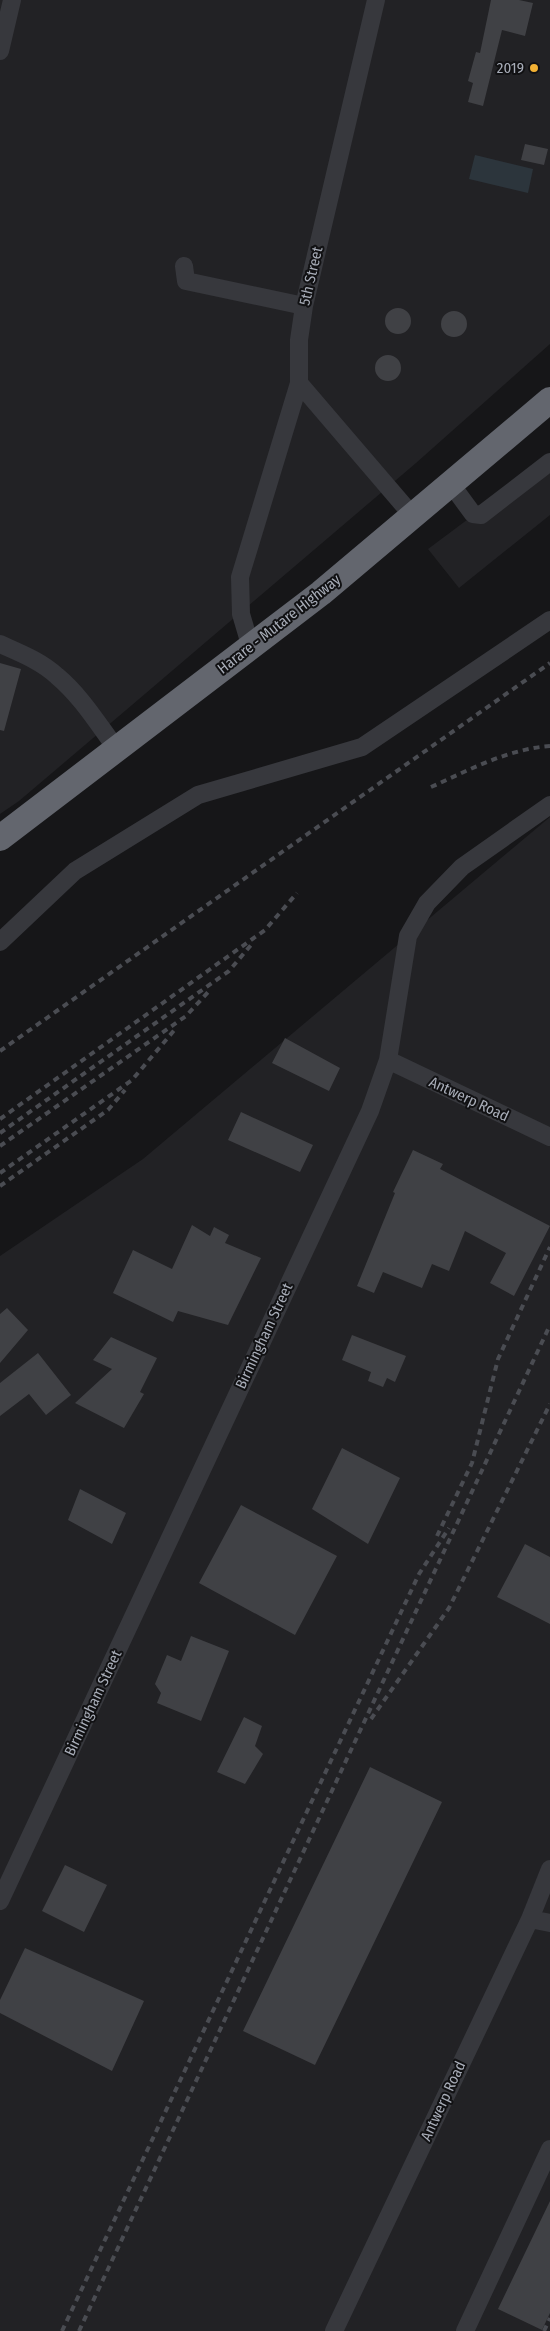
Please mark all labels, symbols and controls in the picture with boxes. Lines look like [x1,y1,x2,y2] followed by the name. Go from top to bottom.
[497,59,524,77] place label: 2019
[528,62,540,74] marker: 2019
[295,245,327,307] street label: 5th Street
[214,570,344,678] street label: Harare - Mutare Highway
[426,1073,512,1125] street label: Antwerp Road
[232,1280,296,1392] street label: Birmingham Street
[61,1647,125,1759] street label: Birmingham Street
[417,2058,469,2144] street label: Antwerp Road

